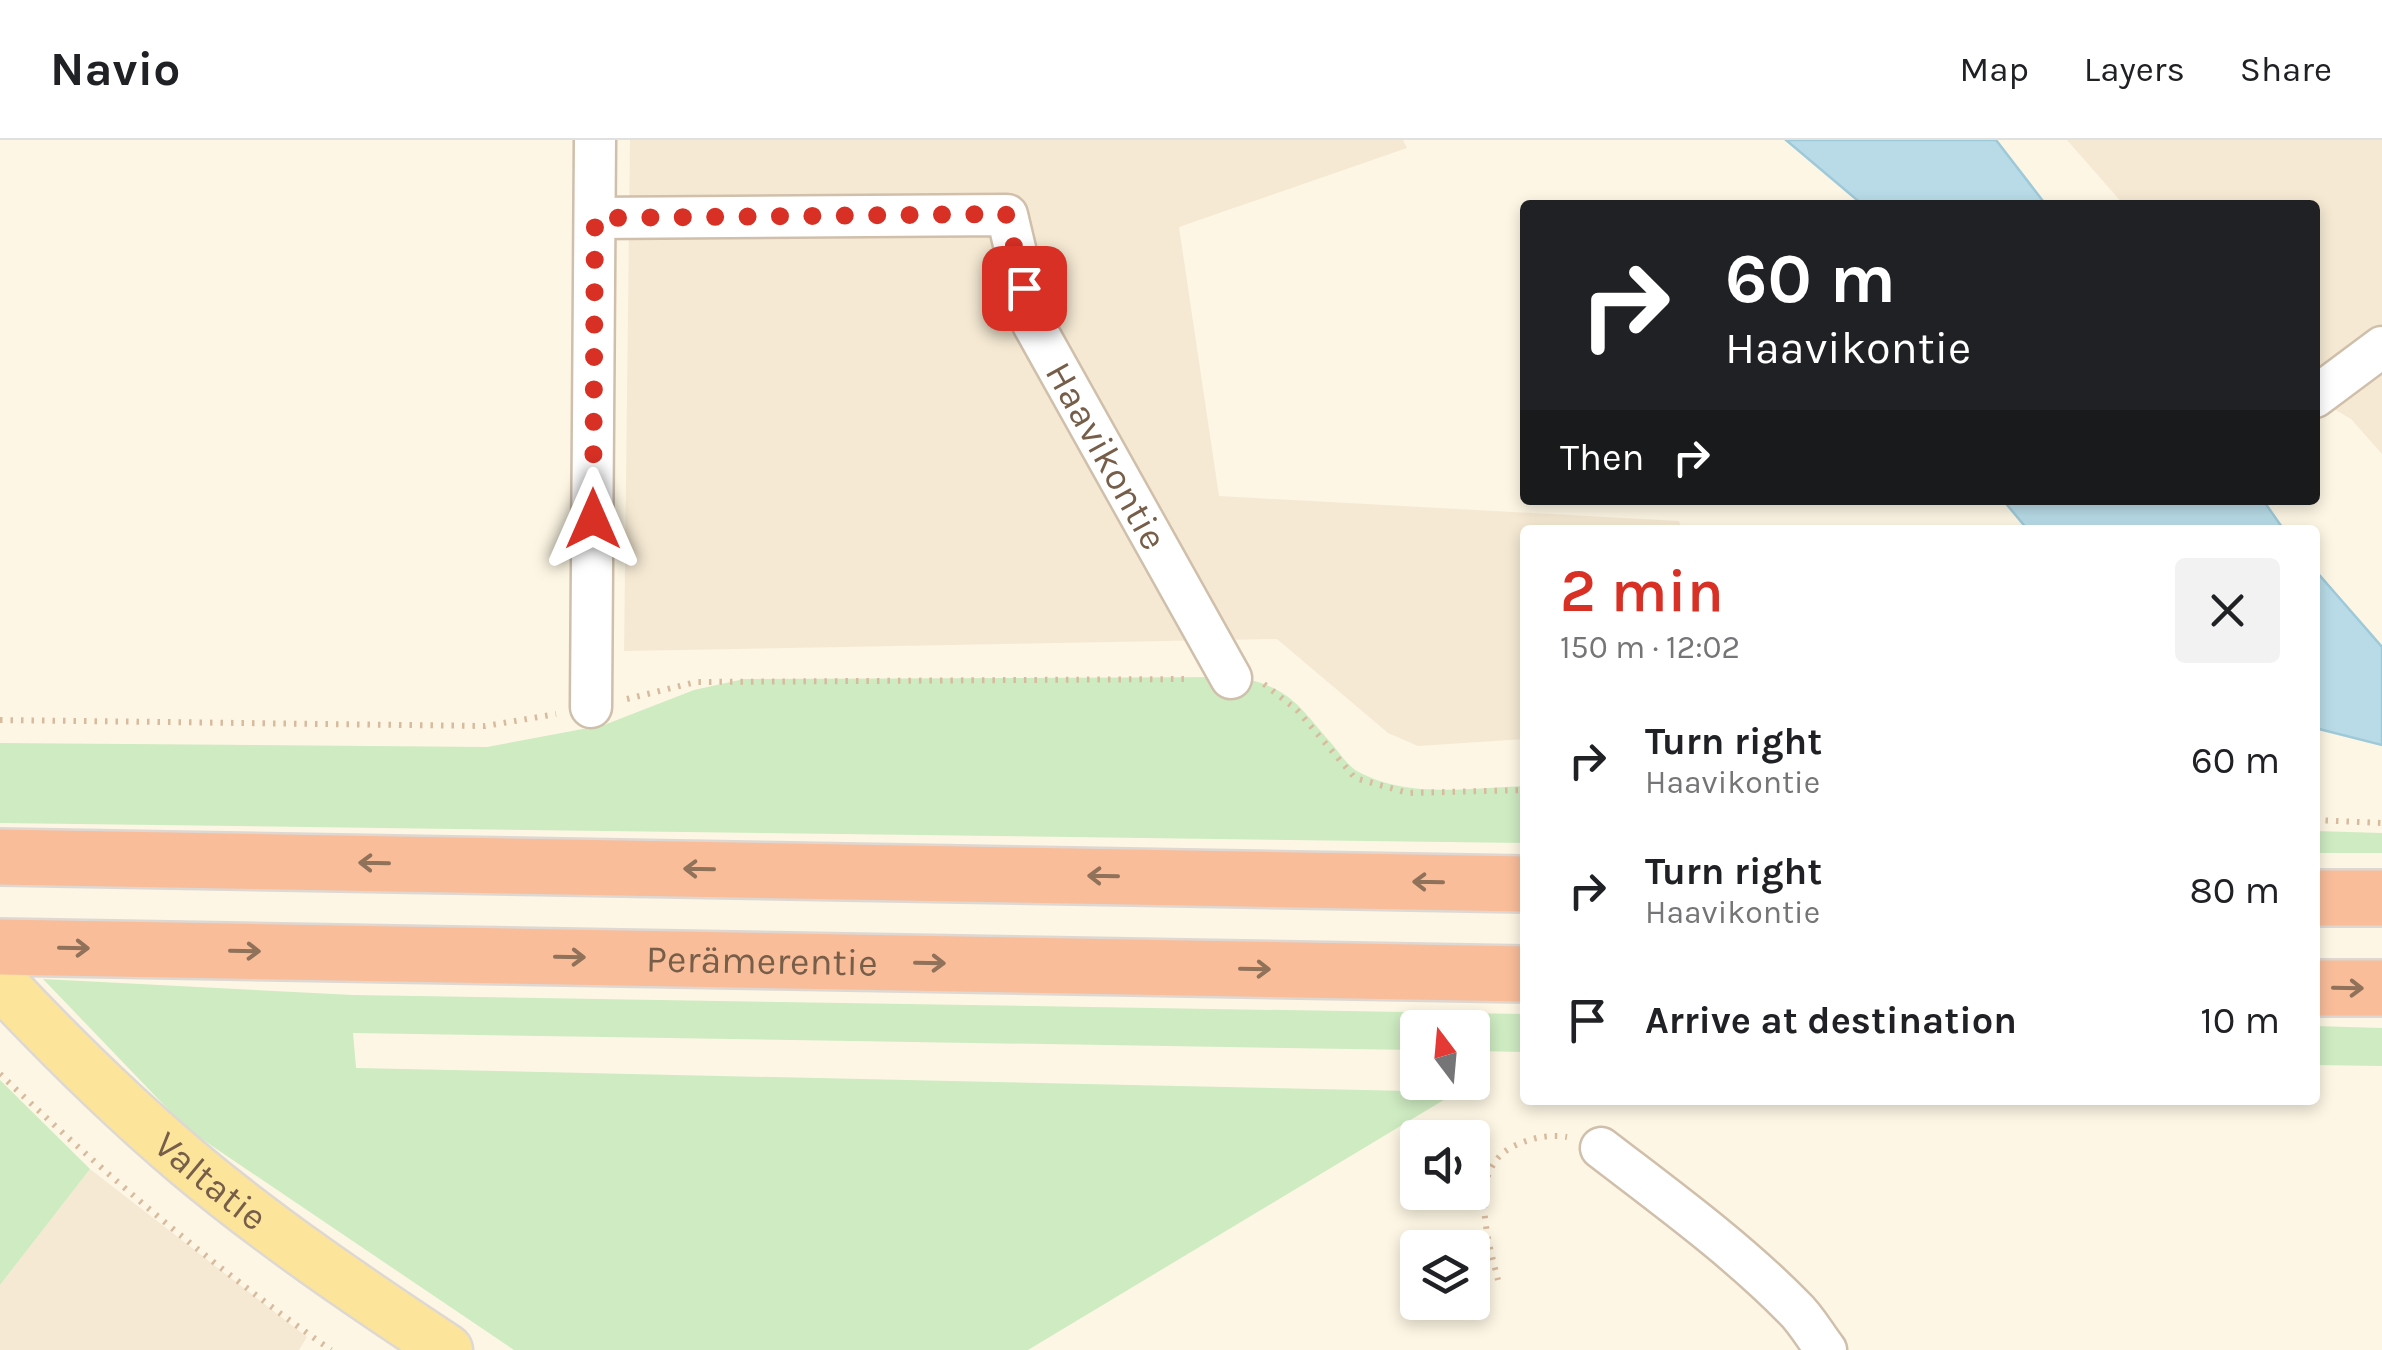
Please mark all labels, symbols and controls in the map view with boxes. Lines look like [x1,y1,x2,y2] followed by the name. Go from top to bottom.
[50,41,180,97] text: Navio
[1959,49,2029,90] text: Map
[2084,49,2185,90] text: Layers
[2240,49,2332,90] text: Share
[1725,238,1896,320] text: 60 m
[1560,240,1690,370] icon: right
[982,246,1067,331] pin
[997,261,1052,316] icon: arrive
[1725,322,1971,374] text: Haavikontie
[1036,354,1177,557] street label: Haavikontie
[1664,430,1719,485] icon: right
[1560,435,1644,480] text: Then
[541,467,645,571] position arrow
[1560,556,1724,626] text: 2 min
[2175,558,2280,663] button: close
[1560,629,1740,666] text: 150 m · 12:02
[1645,719,1822,764] text: Turn right
[1560,733,1615,788] icon: right
[2191,738,2280,783] text: 60 m
[1645,764,1820,801] text: Haavikontie
[1645,849,1822,894] text: Turn right
[359,854,391,873] one-way arrow
[684,860,716,878] one-way arrow
[1560,863,1615,918] icon: right
[1087,867,1119,886] one-way arrow
[2190,868,2280,913] text: 80 m
[1412,873,1444,892] one-way arrow
[1645,894,1820,931] text: Haavikontie
[646,936,878,985] street label: Perämerentie
[56,938,89,958] one-way arrow
[228,942,260,960] one-way arrow
[552,948,585,966] one-way arrow
[913,954,945,973] one-way arrow
[1238,960,1270,979] one-way arrow
[2332,978,2364,998] one-way arrow
[1560,993,1615,1048] icon: arrive
[1645,998,2017,1043] text: Arrive at destination
[2200,998,2280,1043] text: 10 m
[1400,1010,1490,1100] north arrow
[1400,1010,1490,1320] map controls
[1400,1120,1490,1210] button: sound
[145,1122,276,1240] street label: Valtatie
[1400,1230,1490,1320] button: layers

